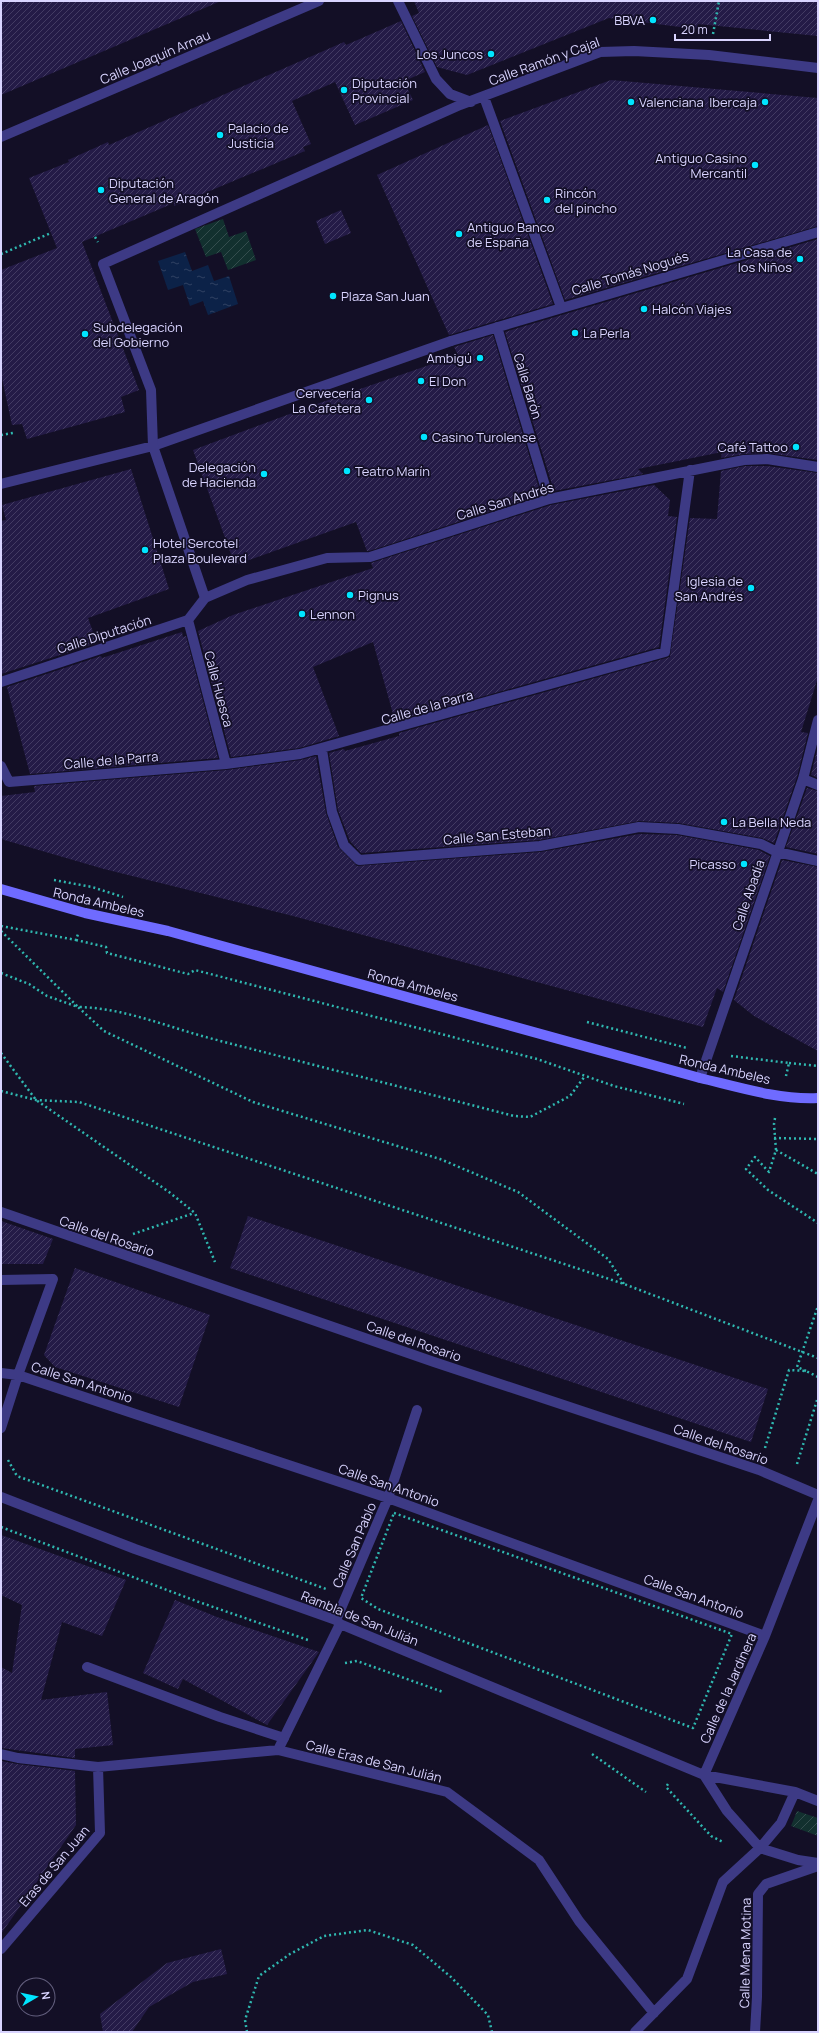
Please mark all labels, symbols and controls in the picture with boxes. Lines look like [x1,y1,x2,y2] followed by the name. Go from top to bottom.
[614,11,645,29] place label: BBVA
[648,15,658,25] marker: BBVA
[675,16,770,42] scale bar
[681,21,708,38] text: 20 m
[97,26,213,88] street label: Calle Joaquín Arnau
[486,33,602,89] street label: Calle Ramón y Cajal
[416,45,483,63] place label: Los Juncos
[486,49,496,59] marker: Los Juncos
[352,74,417,107] place label: Diputación Provincial
[339,85,349,95] marker: Diputación Provincial
[639,93,704,111] place label: Valenciana
[709,93,757,111] place label: Ibercaja
[626,97,636,107] marker: Valenciana
[760,97,770,107] marker: Ibercaja
[228,119,289,152] place label: Palacio de Justicia
[215,130,225,140] marker: Palacio de Justicia
[655,149,747,182] place label: Antiguo Casino Mercantil
[750,160,760,170] marker: Antiguo Casino Mercantil
[109,174,219,207] place label: Diputación General de Aragón
[555,184,617,217] place label: Rincón del pincho
[96,185,106,195] marker: Diputación General de Aragón
[542,195,552,205] marker: Rincón del pincho
[467,218,555,251] place label: Antiguo Banco de España
[454,229,464,239] marker: Antiguo Banco de España
[727,243,792,276] place label: La Casa de los Niños
[569,247,691,299] street label: Calle Tomás Nogués
[795,254,805,264] marker: La Casa de los Niños
[341,287,430,305] place label: Plaza San Juan
[328,291,338,301] marker: Plaza San Juan
[652,300,732,318] place label: Halcón Viajes
[639,304,649,314] marker: Halcón Viajes
[93,318,183,351] place label: Subdelegación del Gobierno
[583,324,630,342] place label: La Perla
[570,328,580,338] marker: La Perla
[80,329,90,339] marker: Subdelegación del Gobierno
[427,349,472,367] place label: Ambigú
[509,351,547,421] street label: Calle Barón
[475,353,485,363] marker: Ambigú
[429,372,466,390] place label: El Don
[416,376,426,386] marker: El Don
[292,384,361,417] place label: Cervecería La Cafetera
[364,395,374,405] marker: Cervecería La Cafetera
[432,428,536,446] place label: Casino Turolense
[419,432,429,442] marker: Casino Turolense
[718,438,788,456] place label: Café Tattoo
[791,442,801,452] marker: Café Tattoo
[182,458,256,491] place label: Delegación de Hacienda
[355,462,430,480] place label: Teatro Marín
[342,466,352,476] marker: Teatro Marín
[259,469,269,479] marker: Delegación de Hacienda
[454,478,556,524] street label: Calle San Andrés
[153,534,247,567] place label: Hotel Sercotel Plaza Boulevard
[140,545,150,555] marker: Hotel Sercotel Plaza Boulevard
[675,572,743,605] place label: Iglesia de San Andrés
[746,583,756,593] marker: Iglesia de San Andrés
[358,586,399,604] place label: Pignus
[345,590,355,600] marker: Pignus
[310,605,355,623] place label: Lennon
[297,609,307,619] marker: Lennon
[55,610,153,658] street label: Calle Diputación
[200,649,238,729] street label: Calle Huesca
[379,685,475,729] street label: Calle de la Parra
[63,747,159,773] street label: Calle de la Parra
[732,813,811,831] place label: La Bella Neda
[719,817,729,827] marker: La Bella Neda
[443,821,551,849] street label: Calle San Esteban
[689,855,736,873] place label: Picasso
[727,857,769,933] street label: Calle Abadía
[739,859,749,869] marker: Picasso
[52,883,147,921] street label: Ronda Ambeles
[366,964,460,1006] street label: Ronda Ambeles
[678,1050,773,1088] street label: Ronda Ambeles
[57,1211,157,1261] street label: Calle del Rosario
[364,1316,464,1366] street label: Calle del Rosario
[29,1357,135,1407] street label: Calle San Antonio
[671,1419,771,1469] street label: Calle del Rosario
[336,1459,442,1511] street label: Calle San Antonio
[328,1499,380,1591] street label: Calle San Pablo
[641,1570,747,1623] street label: Calle San Antonio
[299,1586,421,1650] street label: Rambla de San Julián
[696,1630,760,1746] street label: Calle de la Jardinera
[304,1735,444,1787] street label: Calle Eras de San Julián
[15,1822,93,1910] street label: Eras de San Juan
[735,1898,755,2008] street label: Calle Mena Motina
[16,1977,56,2017] north arrow
[38,1990,54,2001] text: N

